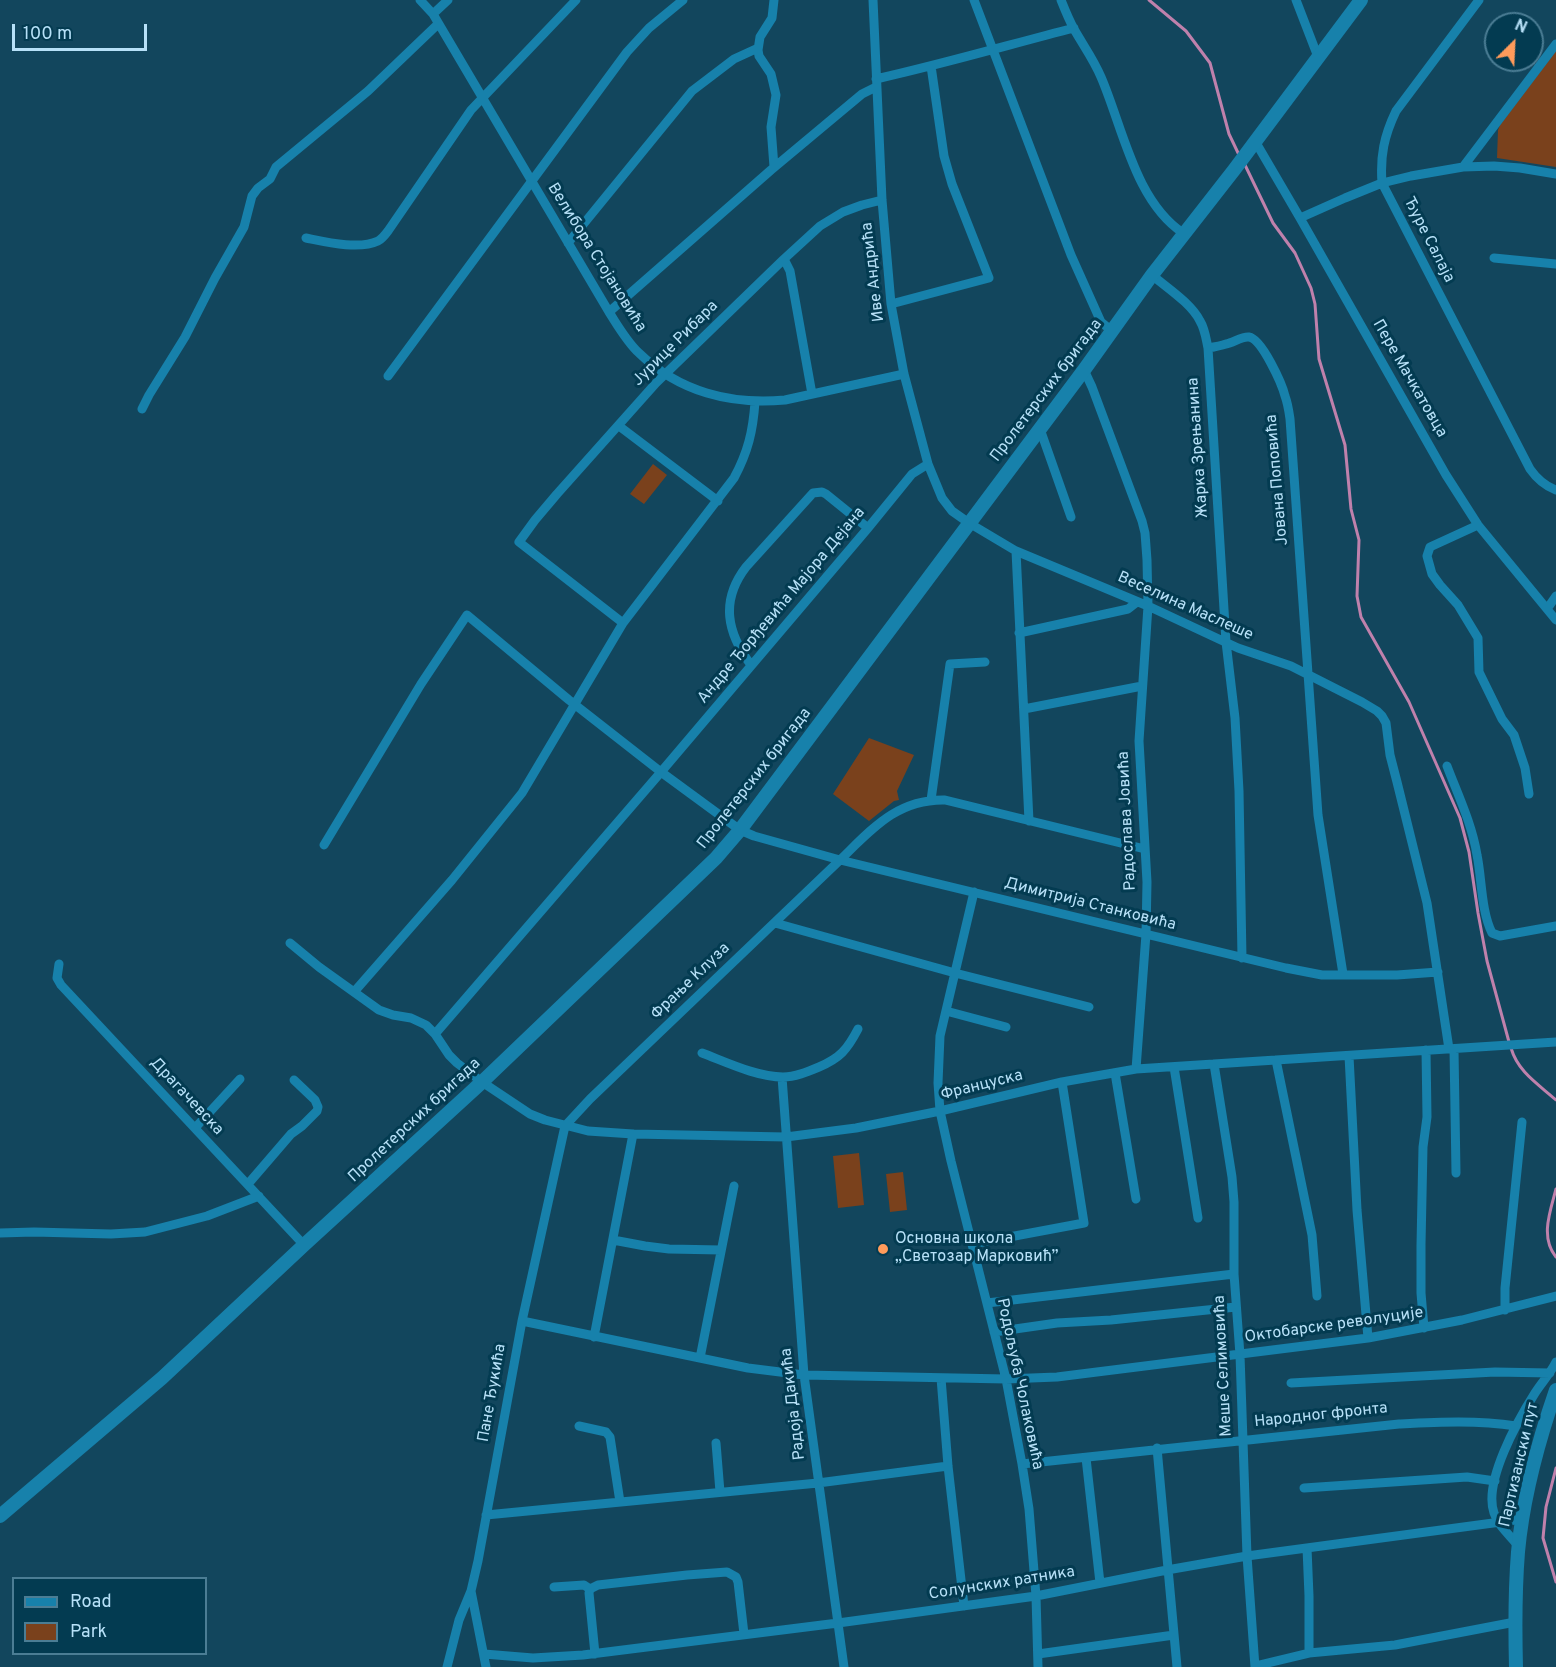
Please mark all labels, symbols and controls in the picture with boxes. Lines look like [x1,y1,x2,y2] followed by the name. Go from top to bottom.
[15,12,150,50] scale bar
[1484,12,1544,72] north arrow
[1511,16,1530,39] text: N
[23,23,72,46] text: 100 m
[542,180,650,336] street label: Велибора Стојановића
[1398,194,1458,286] street label: Ђуре Салаја
[858,221,890,323] street label: Иве Андрића
[629,297,723,391] street label: Јурице Рибара
[987,316,1107,466] street label: Пролетерских бригада
[1367,317,1451,441] street label: Пере Мачкатовца
[1185,377,1213,519] street label: Жарка Зрењанина
[1263,414,1293,546] street label: Јована Поповића
[694,504,870,708] street label: Андре Ђорђевића Мајора Дејана
[1114,568,1256,646] street label: Веселина Маслеше
[694,705,816,853] street label: Пролетерских бригада
[1115,751,1141,891] street label: Радослава Јовића
[1002,874,1178,936] street label: Димитрија Станковића
[648,940,734,1024] street label: Фрање Клуза
[145,1054,227,1140] street label: Драгачевска
[345,1055,485,1187] street label: Пролетерских бригада
[939,1067,1025,1105] street label: Француска
[895,1230,1059,1268] place label: Основна школа „Светозар Марковић”
[876,1242,890,1256] marker: Основна школа „Светозар Марковић”
[1211,1295,1237,1437] street label: Меше Селимовића
[991,1297,1047,1471] street label: Родољуба Чолаковића
[1243,1304,1425,1348] street label: Октобарске револуције
[475,1342,511,1444] street label: Пане Ђукића
[778,1347,810,1461] street label: Радоја Дакића
[1253,1399,1389,1433] street label: Народног фронта
[1496,1401,1544,1529] street label: Партизански пут
[928,1563,1076,1605] street label: Солунских ратника
[12,1577,207,1655] legend
[70,1591,112,1614] text: Road
[70,1621,107,1644] text: Park

